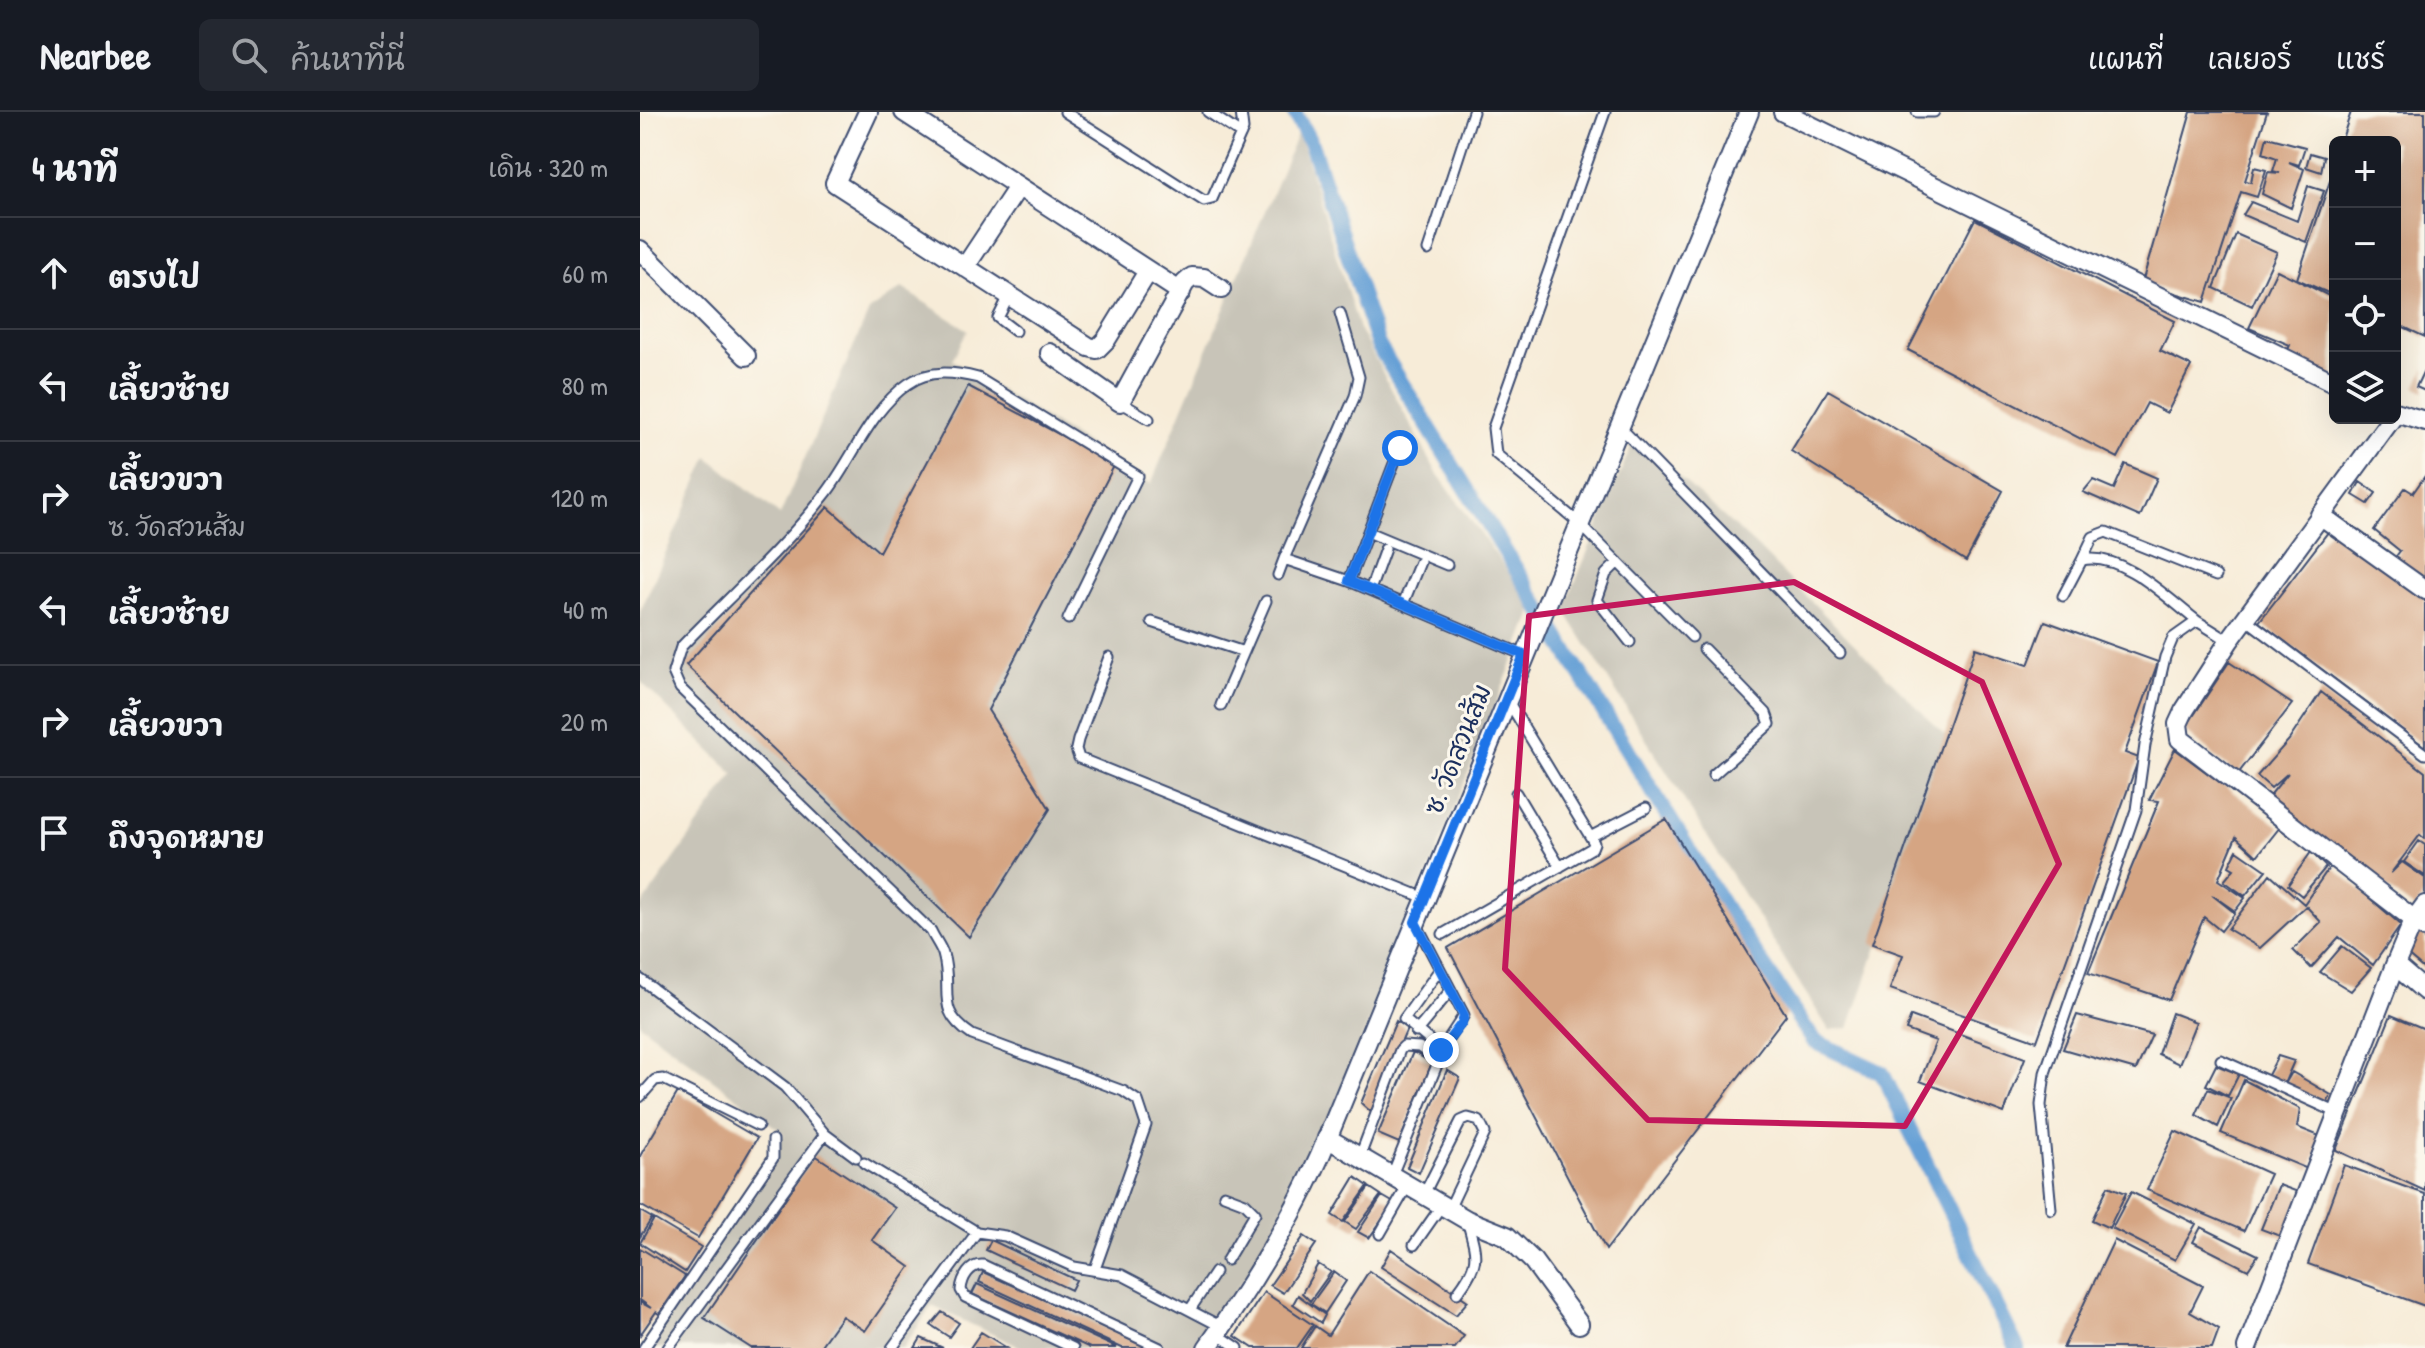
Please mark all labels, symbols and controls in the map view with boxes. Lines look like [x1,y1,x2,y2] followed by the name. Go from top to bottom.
[199,19,759,91] search box
[40,29,151,81] text: Nearbee
[227,33,271,77] icon: search
[291,39,405,79] text: ค้นหาที่นี่
[2088,40,2163,78] text: แผนที่
[2207,40,2292,78] text: เลเยอร์
[2336,40,2385,78] text: แชร์
[2329,136,2401,424] map controls
[2329,136,2401,208] button: +
[32,146,118,192] text: 4 นาที
[488,150,608,185] text: เดิน · 320 m
[2329,208,2401,280] button: −
[32,251,76,295] icon: ahead
[562,256,608,291] text: 60 m
[108,257,200,297] text: ตรงไป
[2329,280,2401,352] button: locate
[2329,352,2401,424] button: layers
[32,363,76,407] icon: left
[561,368,608,403] text: 80 m
[108,369,230,409] text: เลี้ยวซ้าย
[1382,430,1418,466] route start
[108,459,223,499] text: เลี้ยวขวา
[32,475,76,519] icon: right
[551,480,608,515] text: 120 m
[108,509,246,544] text: ซ. วัดสวนส้ม
[32,587,76,631] icon: left
[563,592,608,627] text: 40 m
[108,593,230,633] text: เลี้ยวซ้าย
[1415,679,1499,819] street label: ซ. วัดสวนส้ม
[32,699,76,743] icon: right
[561,704,608,739] text: 20 m
[108,705,223,745] text: เลี้ยวขวา
[32,811,76,855] icon: arrive
[108,817,265,857] text: ถึงจุดหมาย
[1423,1032,1459,1068] route end

